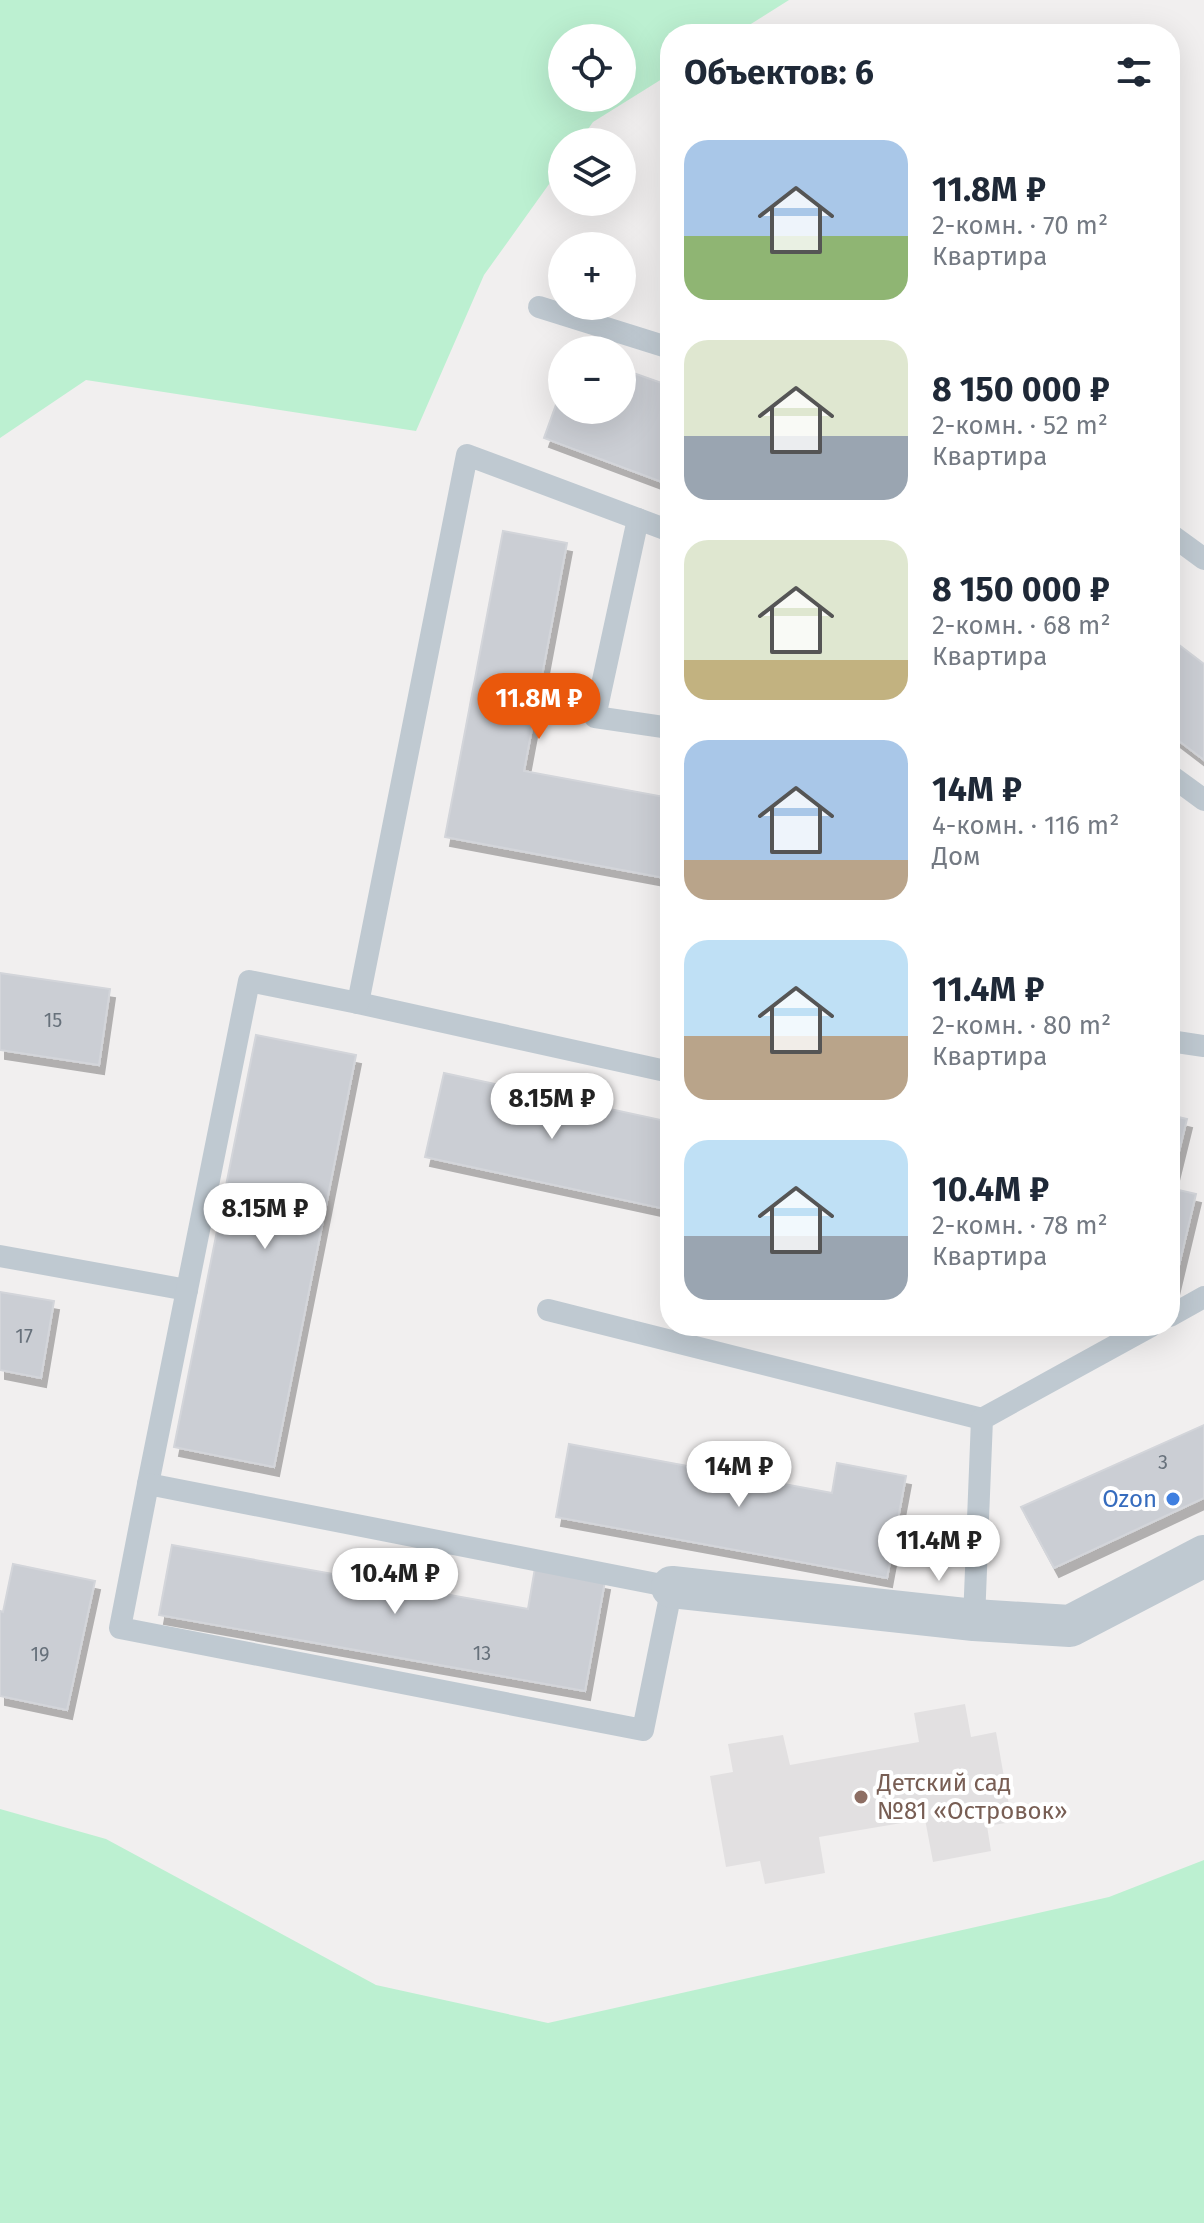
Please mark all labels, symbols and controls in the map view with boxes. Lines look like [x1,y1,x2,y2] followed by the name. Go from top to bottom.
[548,24,636,424] map controls
[548,24,636,112] button: locate
[1112,50,1156,94] icon: filters
[684,52,874,93] text: Объектов: 6
[548,128,636,216] button: layers
[932,169,1046,210] text: 11.8M ₽
[748,172,844,268] icon: home
[932,210,1108,241] text: 2-комн. · 70 m²
[548,232,636,320] button: +
[932,241,1047,272] text: Квартира
[548,336,636,424] button: −
[932,369,1110,410] text: 8 150 000 ₽
[748,372,844,468] icon: home
[932,410,1108,441] text: 2-комн. · 52 m²
[932,441,1047,472] text: Квартира
[932,569,1110,610] text: 8 150 000 ₽
[748,572,844,668] icon: home
[932,610,1111,641] text: 2-комн. · 68 m²
[932,641,1047,672] text: Квартира
[465,673,613,741] pin: 11.8M ₽
[495,683,583,714] text: 11.8M ₽
[932,769,1022,810] text: 14M ₽
[748,772,844,868] icon: home
[932,810,1119,841] text: 4-комн. · 116 m²
[932,841,981,872] text: Дом
[932,969,1045,1010] text: 11.4M ₽
[748,972,844,1068] icon: home
[44,1008,62,1032] house number: 15
[932,1010,1111,1041] text: 2-комн. · 80 m²
[932,1041,1047,1072] text: Квартира
[478,1073,626,1141] pin: 8.15M ₽
[509,1083,595,1114] text: 8.15M ₽
[932,1169,1049,1210] text: 10.4M ₽
[748,1172,844,1268] icon: home
[191,1183,339,1251] pin: 8.15M ₽
[222,1193,308,1224] text: 8.15M ₽
[932,1210,1108,1241] text: 2-комн. · 78 m²
[932,1241,1047,1272] text: Квартира
[15,1324,33,1348] house number: 17
[683,1441,795,1509] pin: 14M ₽
[1158,1450,1168,1474] house number: 3
[705,1451,773,1482] text: 14M ₽
[1102,1485,1157,1513] place label: Ozon
[1164,1490,1182,1508] marker: Ozon
[865,1515,1013,1583] pin: 11.4M ₽
[896,1525,982,1556] text: 11.4M ₽
[321,1548,469,1616] pin: 10.4M ₽
[350,1558,440,1589] text: 10.4M ₽
[473,1641,491,1665] house number: 13
[30,1642,50,1666] house number: 19
[876,1769,1068,1825] place label: Детский сад №81 «Островок»
[852,1788,870,1806] marker: Детский сад №81 «Островок»

